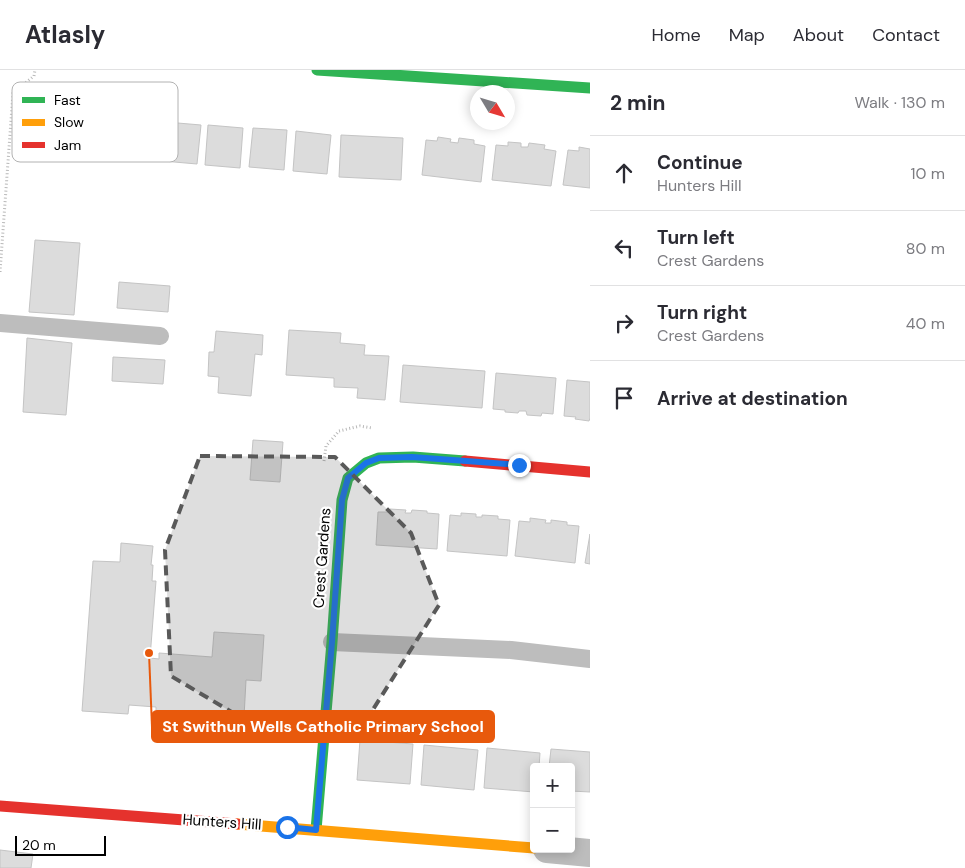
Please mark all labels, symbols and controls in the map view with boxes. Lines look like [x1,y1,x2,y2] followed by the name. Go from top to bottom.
[25,19,105,50] text: Atlasly
[651,23,701,47] text: Home
[729,23,765,47] text: Map
[793,23,844,47] text: About
[872,23,940,47] text: Contact
[12,82,178,162] legend
[470,85,515,130] north arrow
[610,89,666,117] text: 2 min
[54,91,81,109] text: Fast
[854,92,945,113] text: Walk · 130 m
[54,113,84,131] text: Slow
[54,136,81,154] text: Jam
[657,150,743,175] text: Continue
[610,159,638,187] icon: ahead
[911,163,945,184] text: 10 m
[657,175,741,196] text: Hunters Hill
[657,225,735,250] text: Turn left
[610,234,638,262] icon: left
[906,238,945,259] text: 80 m
[657,250,764,271] text: Crest Gardens
[657,300,747,325] text: Turn right
[610,309,638,337] icon: right
[906,313,945,334] text: 40 m
[657,325,764,346] text: Crest Gardens
[610,384,638,412] icon: arrive
[657,386,848,411] text: Arrive at destination
[508,454,531,477] route end
[309,507,335,609] street label: Crest Gardens
[152,711,494,742] callout: St Swithun Wells Catholic Primary School
[162,716,484,737] text: St Swithun Wells Catholic Primary School
[530,763,575,853] map controls
[530,763,575,808] button: +
[530,808,575,853] button: −
[182,809,262,835] street label: Hunters Hill
[276,816,299,839] route start
[15,833,106,856] scale bar
[22,836,56,854] text: 20 m

